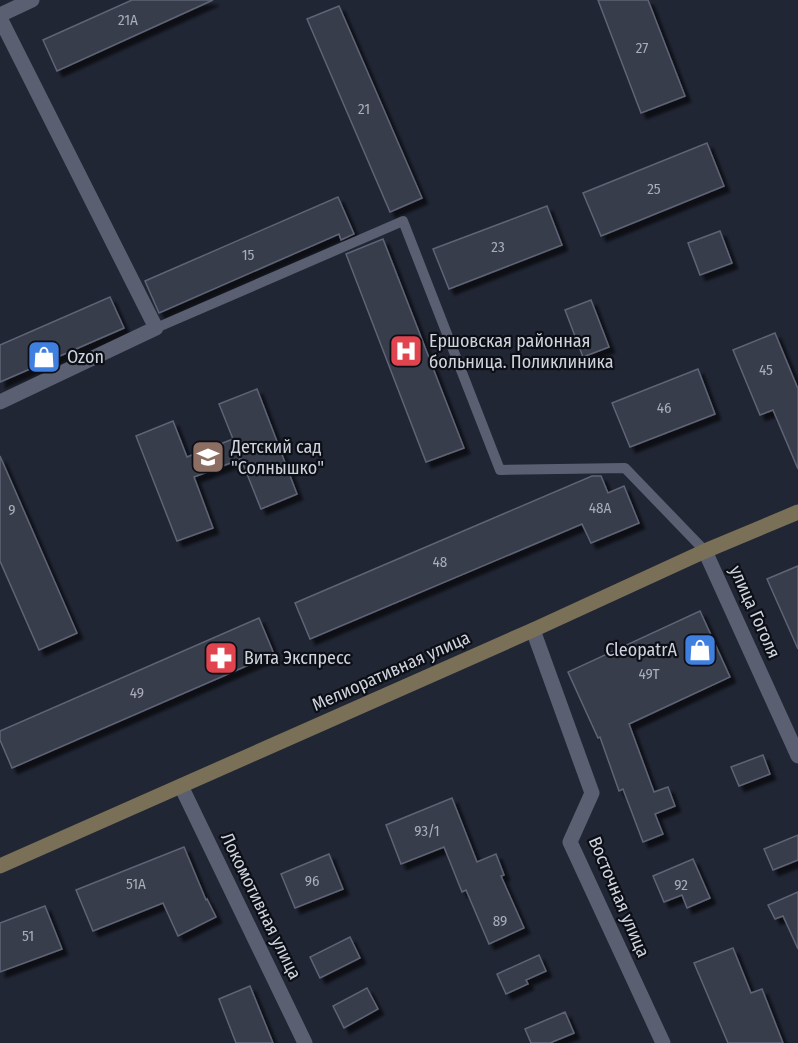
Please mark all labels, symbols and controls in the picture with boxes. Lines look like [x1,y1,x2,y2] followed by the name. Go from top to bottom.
[118,11,138,29] house number: 21А
[636,39,648,57] house number: 27
[358,100,370,118] house number: 21
[647,180,661,198] house number: 25
[491,238,505,256] house number: 23
[242,246,254,264] house number: 15
[429,330,614,373] place label: Ершовская районная больница. Поликлиника
[388,333,424,369] hospital icon: Ершовская районная больница. Поликлиника
[26,339,62,375] shop icon: Ozon
[67,346,104,368] place label: Ozon
[759,361,773,379] house number: 45
[657,399,671,417] house number: 46
[230,436,324,479] place label: Детский сад "Солнышко"
[190,439,226,475] school or university icon: Детский сад "Солнышко"
[589,499,611,517] house number: 48А
[8,501,16,519] house number: 9
[433,553,447,571] house number: 48
[725,562,785,662] street label: улица Гоголя
[309,626,473,716] street label: Мелиоративная улица
[682,632,718,668] shop icon: CleopatrA
[605,639,678,661] place label: CleopatrA
[203,640,239,676] pharmacy icon: Вита Экспресс
[244,647,351,669] place label: Вита Экспресс
[639,665,660,683] house number: 49Т
[130,684,144,702] house number: 49
[414,822,440,840] house number: 93/1
[216,829,306,983] street label: Локомотивная улица
[584,833,654,961] street label: Восточная улица
[305,872,319,890] house number: 96
[126,875,146,893] house number: 51А
[674,876,688,894] house number: 92
[493,912,507,930] house number: 89
[22,927,34,945] house number: 51

